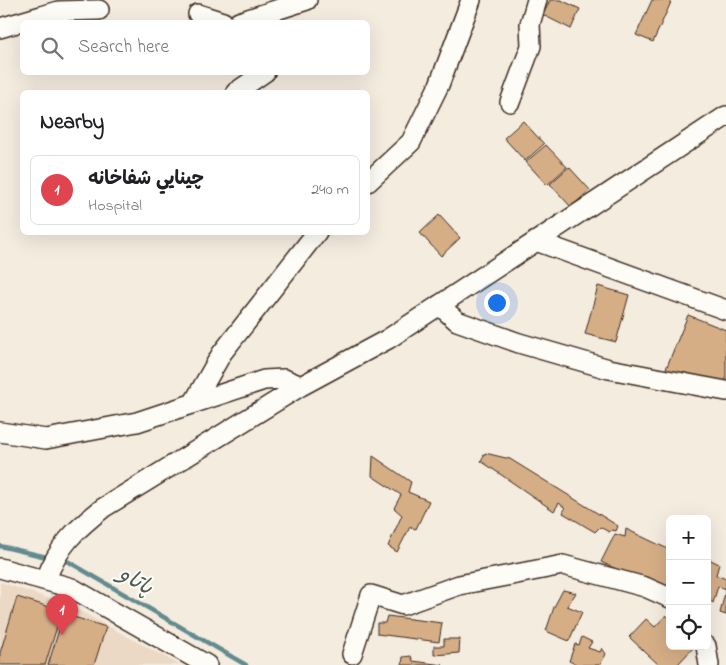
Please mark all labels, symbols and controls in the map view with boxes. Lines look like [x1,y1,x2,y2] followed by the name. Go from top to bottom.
[20,20,370,75] search box
[38,34,66,62] icon: search
[78,34,169,61] text: Search here
[40,108,104,138] text: Nearby
[88,166,204,193] text: چينايي شفاخانه
[54,178,60,202] text: 1
[311,178,349,202] text: 240 m
[88,194,142,218] text: Hospital
[484,290,510,316] your location
[666,515,711,650] map controls
[666,515,711,560] button: +
[109,558,159,605] water label: پاتاو
[666,560,711,605] button: −
[46,594,78,635] pin: 1
[666,605,711,650] button: locate

